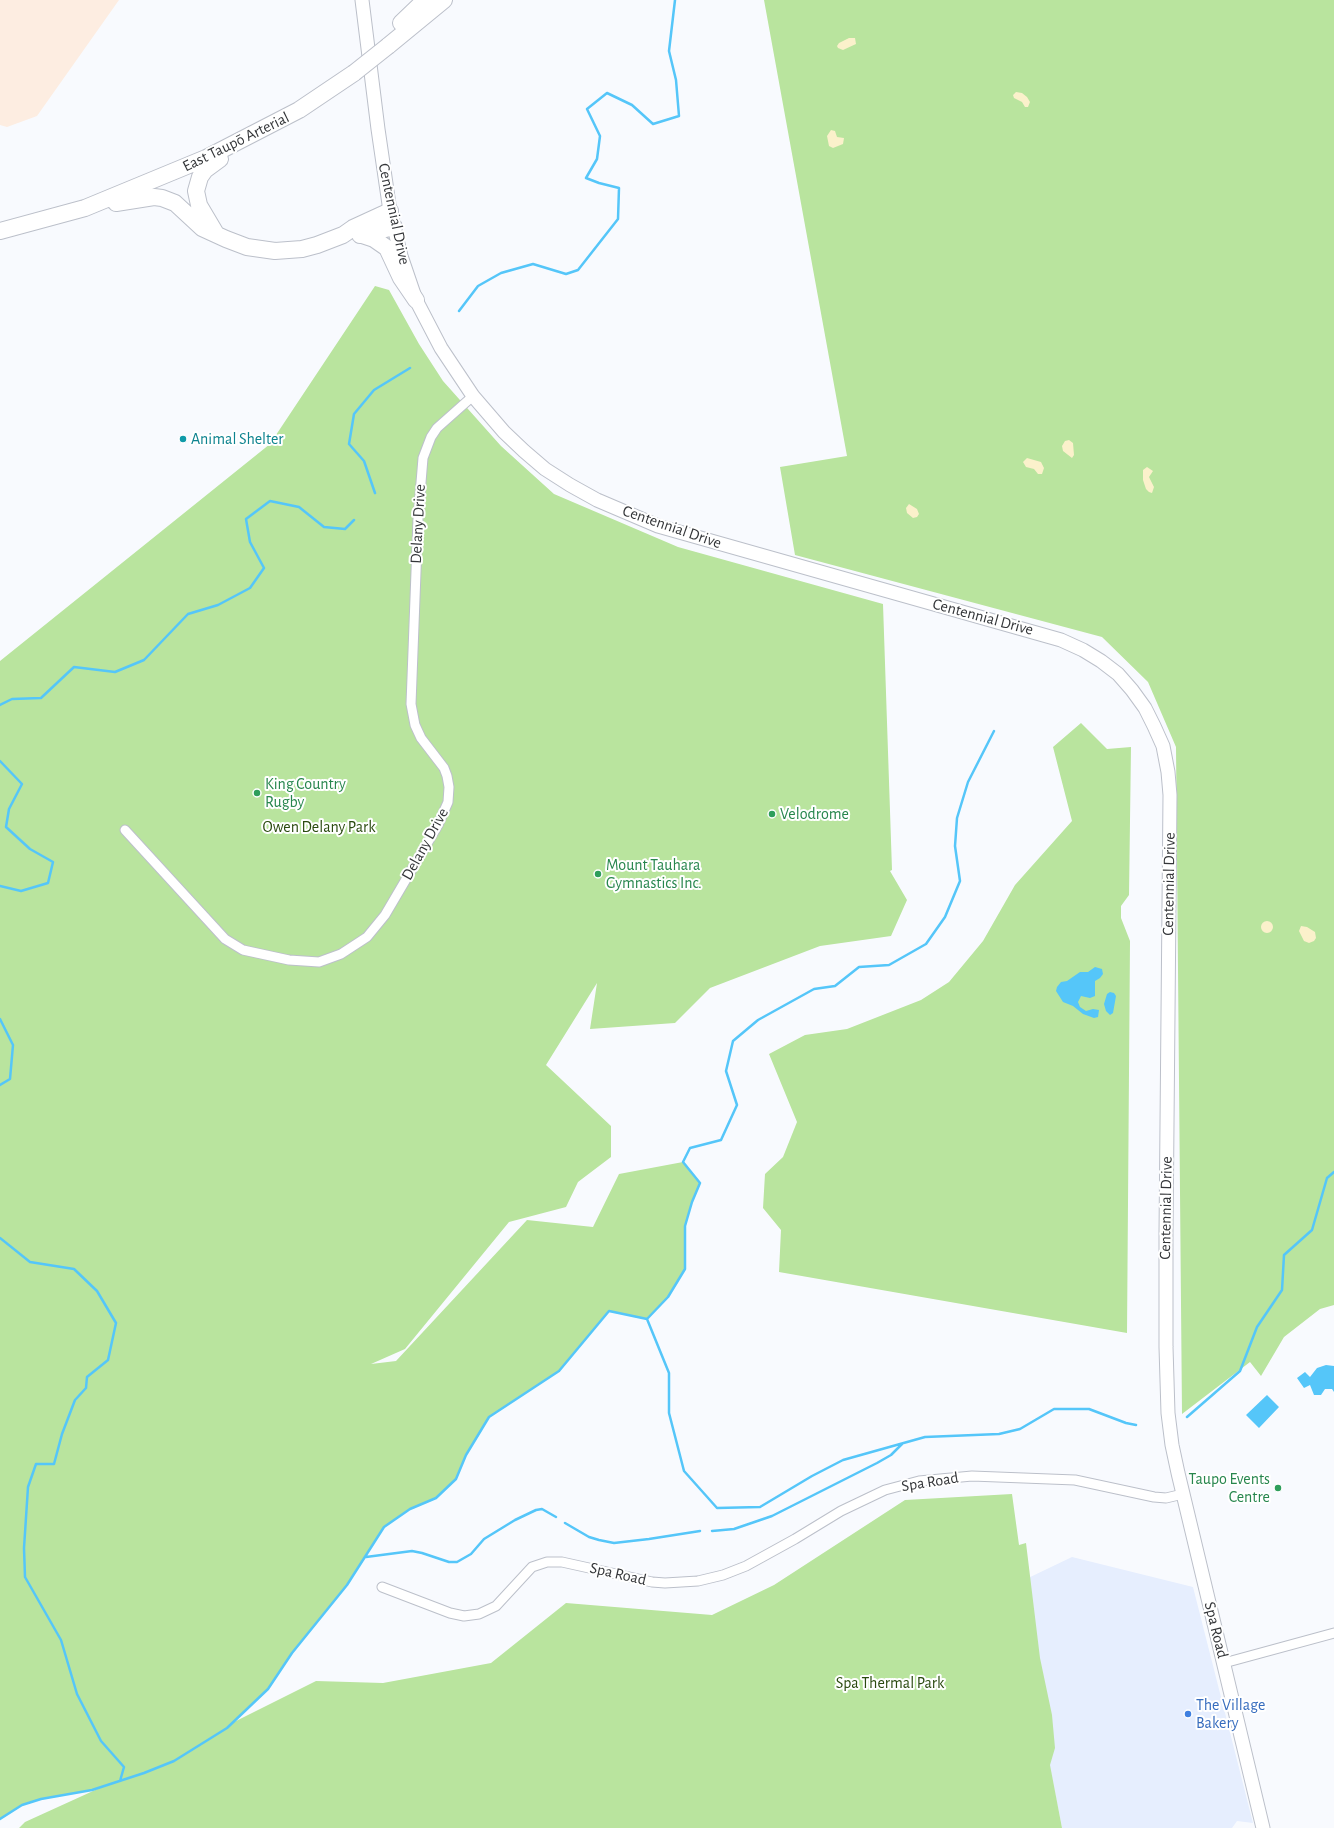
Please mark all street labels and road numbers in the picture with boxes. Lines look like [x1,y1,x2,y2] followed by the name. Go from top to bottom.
[180,108,292,176] street label: East Taupō Arterial
[374,161,414,267] street label: Centennial Drive
[406,484,430,564] street label: Delany Drive
[620,501,724,553] street label: Centennial Drive
[931,594,1035,640] street label: Centennial Drive
[397,805,453,883] street label: Delany Drive
[1158,832,1180,936] street label: Centennial Drive
[1155,1156,1177,1260] street label: Centennial Drive
[900,1468,960,1496] street label: Spa Road
[588,1558,648,1590] street label: Spa Road
[1200,1600,1232,1660] street label: Spa Road

